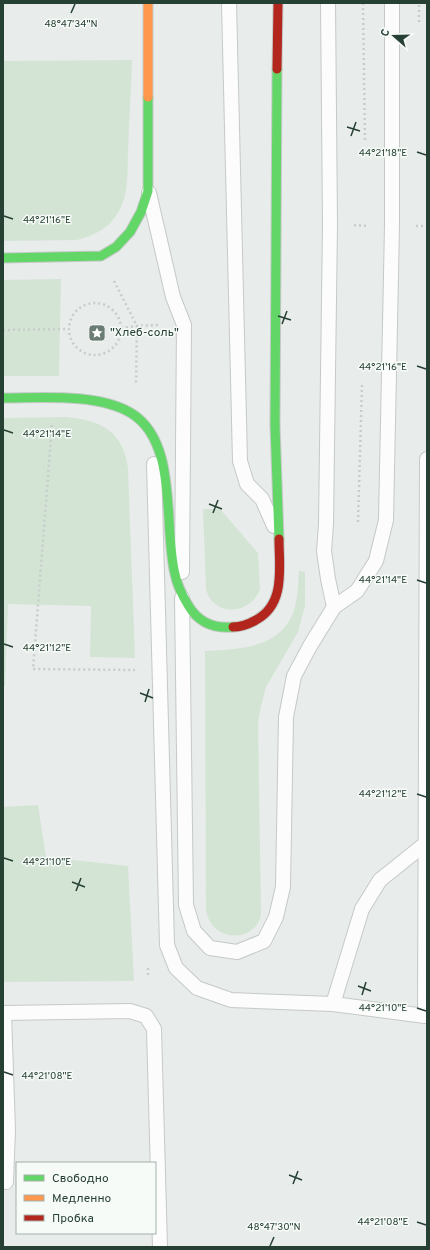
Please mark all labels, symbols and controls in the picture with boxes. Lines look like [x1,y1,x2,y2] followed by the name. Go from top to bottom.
[374,16,414,56] north arrow
[44,18,98,31] text: 48°47'34"N
[378,27,393,39] text: С
[359,147,407,160] text: 44°21'18"E
[23,214,71,227] text: 44°21'16"E
[87,323,107,343] place icon: "Хлеб-соль"
[110,325,179,341] place label: "Хлеб-соль"
[359,361,407,374] text: 44°21'16"E
[23,428,71,441] text: 44°21'14"E
[359,574,407,587] text: 44°21'14"E
[23,642,71,655] text: 44°21'12"E
[359,788,407,801] text: 44°21'12"E
[23,856,71,869] text: 44°21'10"E
[359,1002,407,1015] text: 44°21'10"E
[21,1070,73,1083] text: 44°21'08"E
[16,1162,156,1234] legend
[52,1171,109,1187] text: Свободно
[52,1191,112,1207] text: Медленно
[52,1211,94,1227] text: Пробка
[357,1216,409,1229] text: 44°21'08"E
[247,1221,301,1234] text: 48°47'30"N

